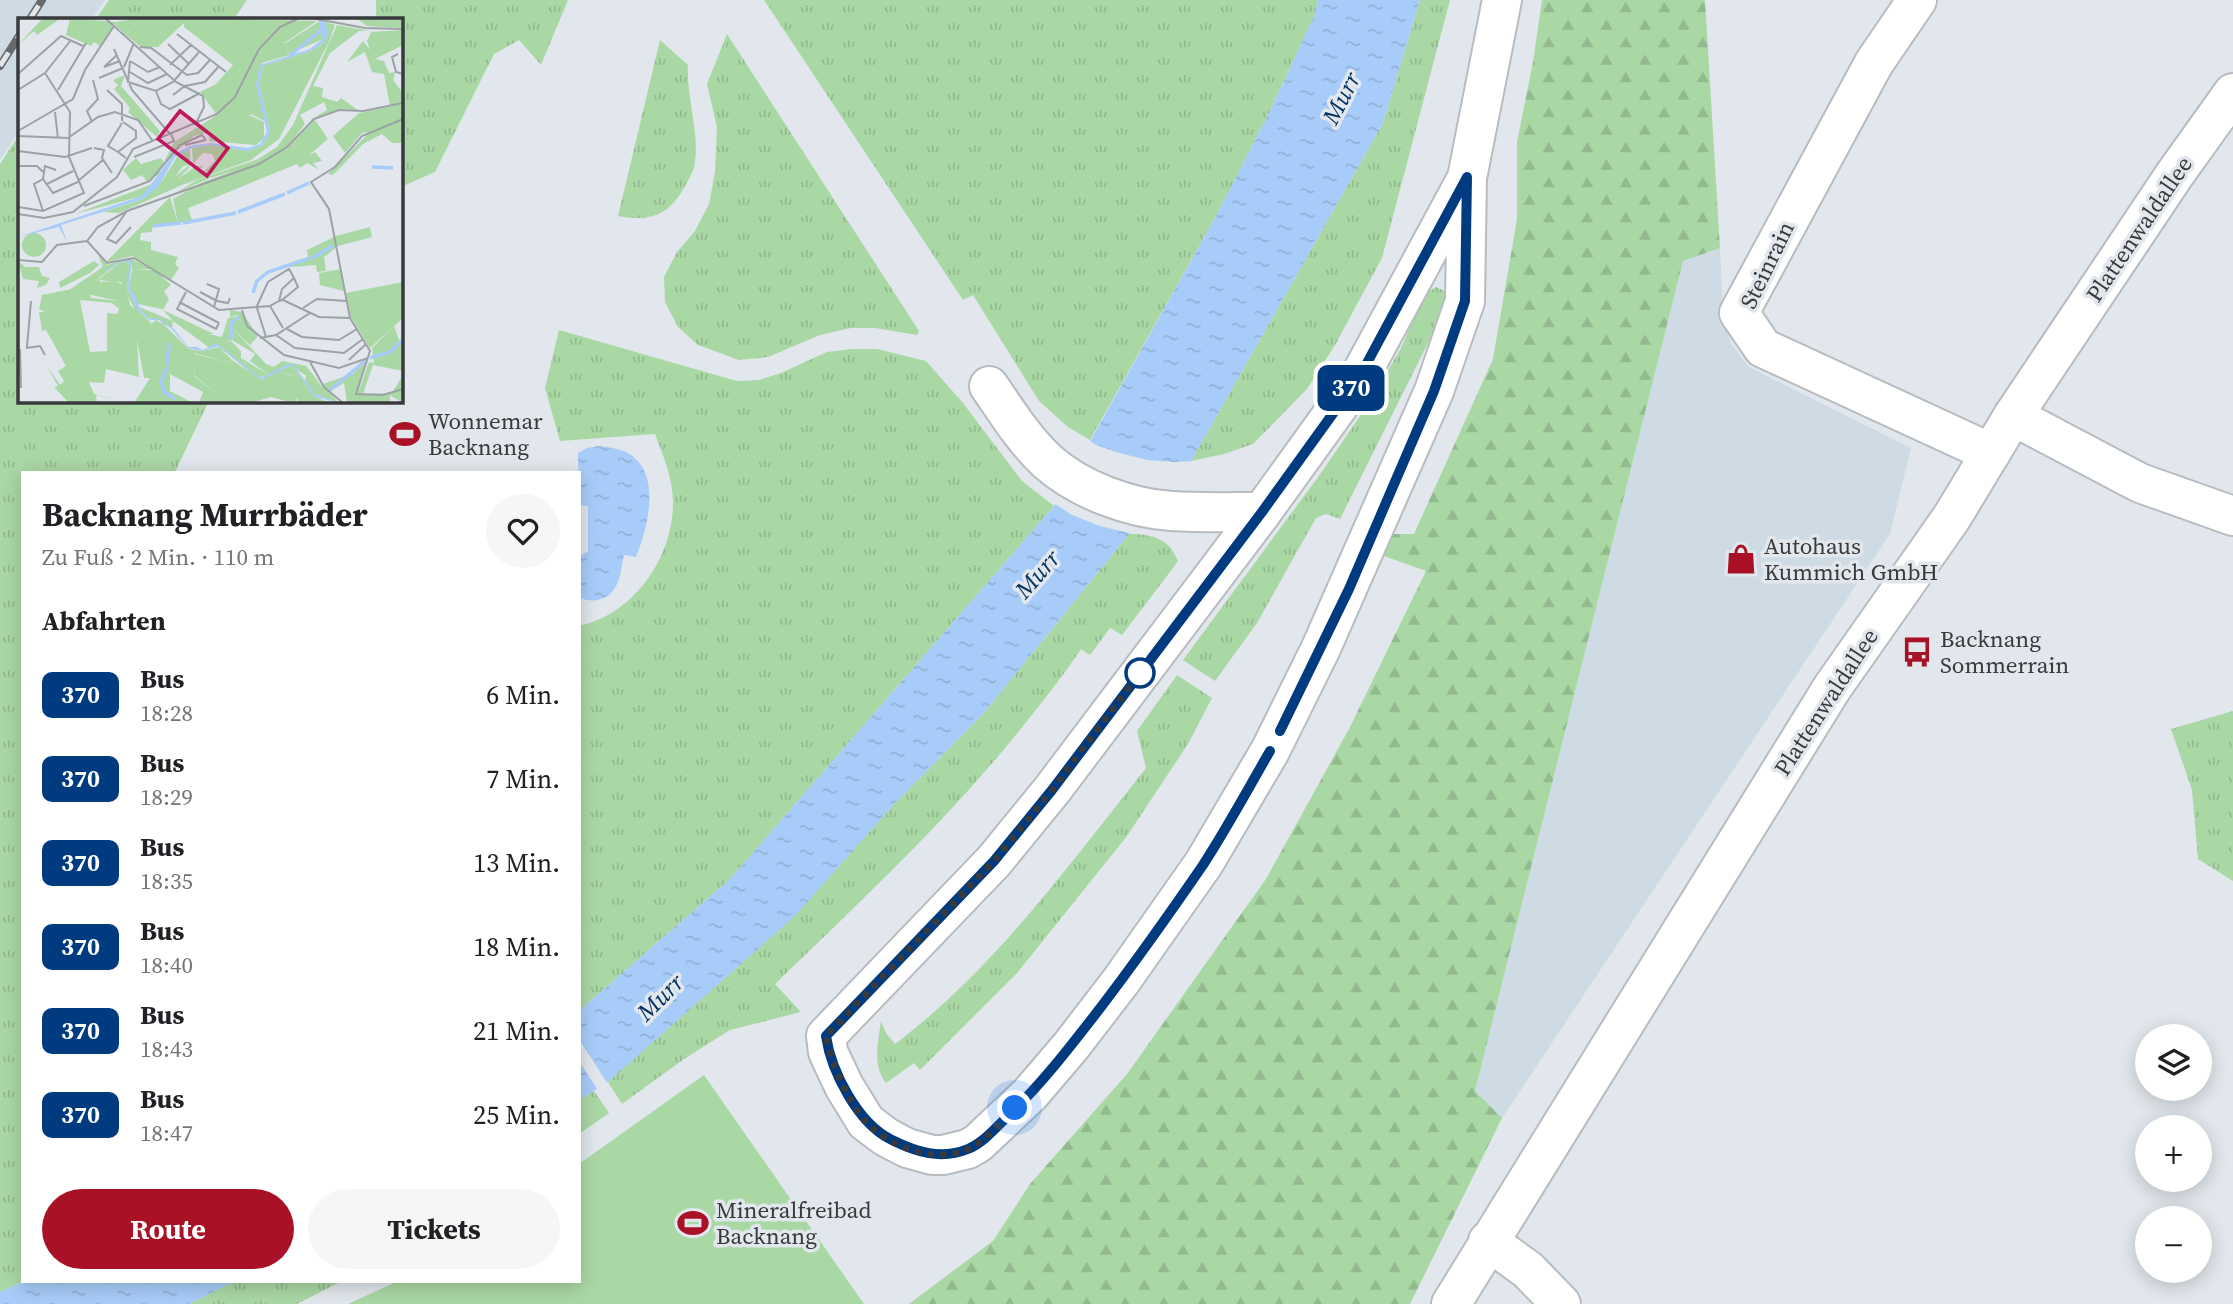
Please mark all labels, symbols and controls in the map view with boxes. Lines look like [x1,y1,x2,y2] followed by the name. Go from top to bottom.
[18,18,402,402] inset map
[1314,65,1369,131] water label: Murr
[2078,150,2200,308] street label: Plattenwaldallee
[1732,216,1802,314] street label: Steinrain
[1311,365,1391,411] line badge: 370
[1331,371,1371,404] text: 370
[428,405,543,463] place label: Wonnemar Backnang
[388,417,422,451] sports icon: Wonnemar Backnang
[42,492,368,537] text: Backnang Murrbäder
[486,494,560,568] button: heart
[1764,530,1938,588] place label: Autohaus Kummich GmbH
[42,541,274,573] text: Zu Fuß · 2 Min. · 110 m
[1006,542,1068,606] water label: Murr
[1724,542,1758,576] shop icon: Autohaus Kummich GmbH
[42,603,166,639] text: Abfahrten
[1766,622,1886,782] street label: Plattenwaldallee
[1940,623,2069,681] place label: Backnang Sommerrain
[1900,635,1934,669] bus stop icon: Backnang Sommerrain
[1125,658,1155,688] unlabelled marker
[140,661,184,697] text: Bus
[486,677,560,713] text: 6 Min.
[61,678,100,711] text: 370
[140,697,193,729] text: 18:28
[140,745,184,781] text: Bus
[486,761,560,797] text: 7 Min.
[61,762,100,795] text: 370
[140,781,193,813] text: 18:29
[140,829,184,865] text: Bus
[473,845,560,881] text: 13 Min.
[61,846,100,879] text: 370
[140,865,193,897] text: 18:35
[140,913,184,949] text: Bus
[473,929,560,965] text: 18 Min.
[61,930,100,963] text: 370
[140,949,193,981] text: 18:40
[628,965,692,1029] water label: Murr
[140,997,184,1033] text: Bus
[473,1013,560,1049] text: 21 Min.
[61,1014,100,1047] text: 370
[2135,1024,2212,1283] map controls
[2135,1024,2212,1101] button: layers
[140,1033,193,1065] text: 18:43
[140,1081,184,1117] text: Bus
[997,1090,1032,1125] your location
[473,1097,560,1133] text: 25 Min.
[61,1098,100,1131] text: 370
[2135,1115,2212,1192] button: +
[140,1117,193,1149] text: 18:47
[42,1189,294,1269] button: Route
[308,1189,560,1269] button: Tickets
[716,1194,872,1252] place label: Mineralfreibad Backnang
[676,1206,710,1240] sports icon: Mineralfreibad Backnang
[2135,1206,2212,1283] button: −

